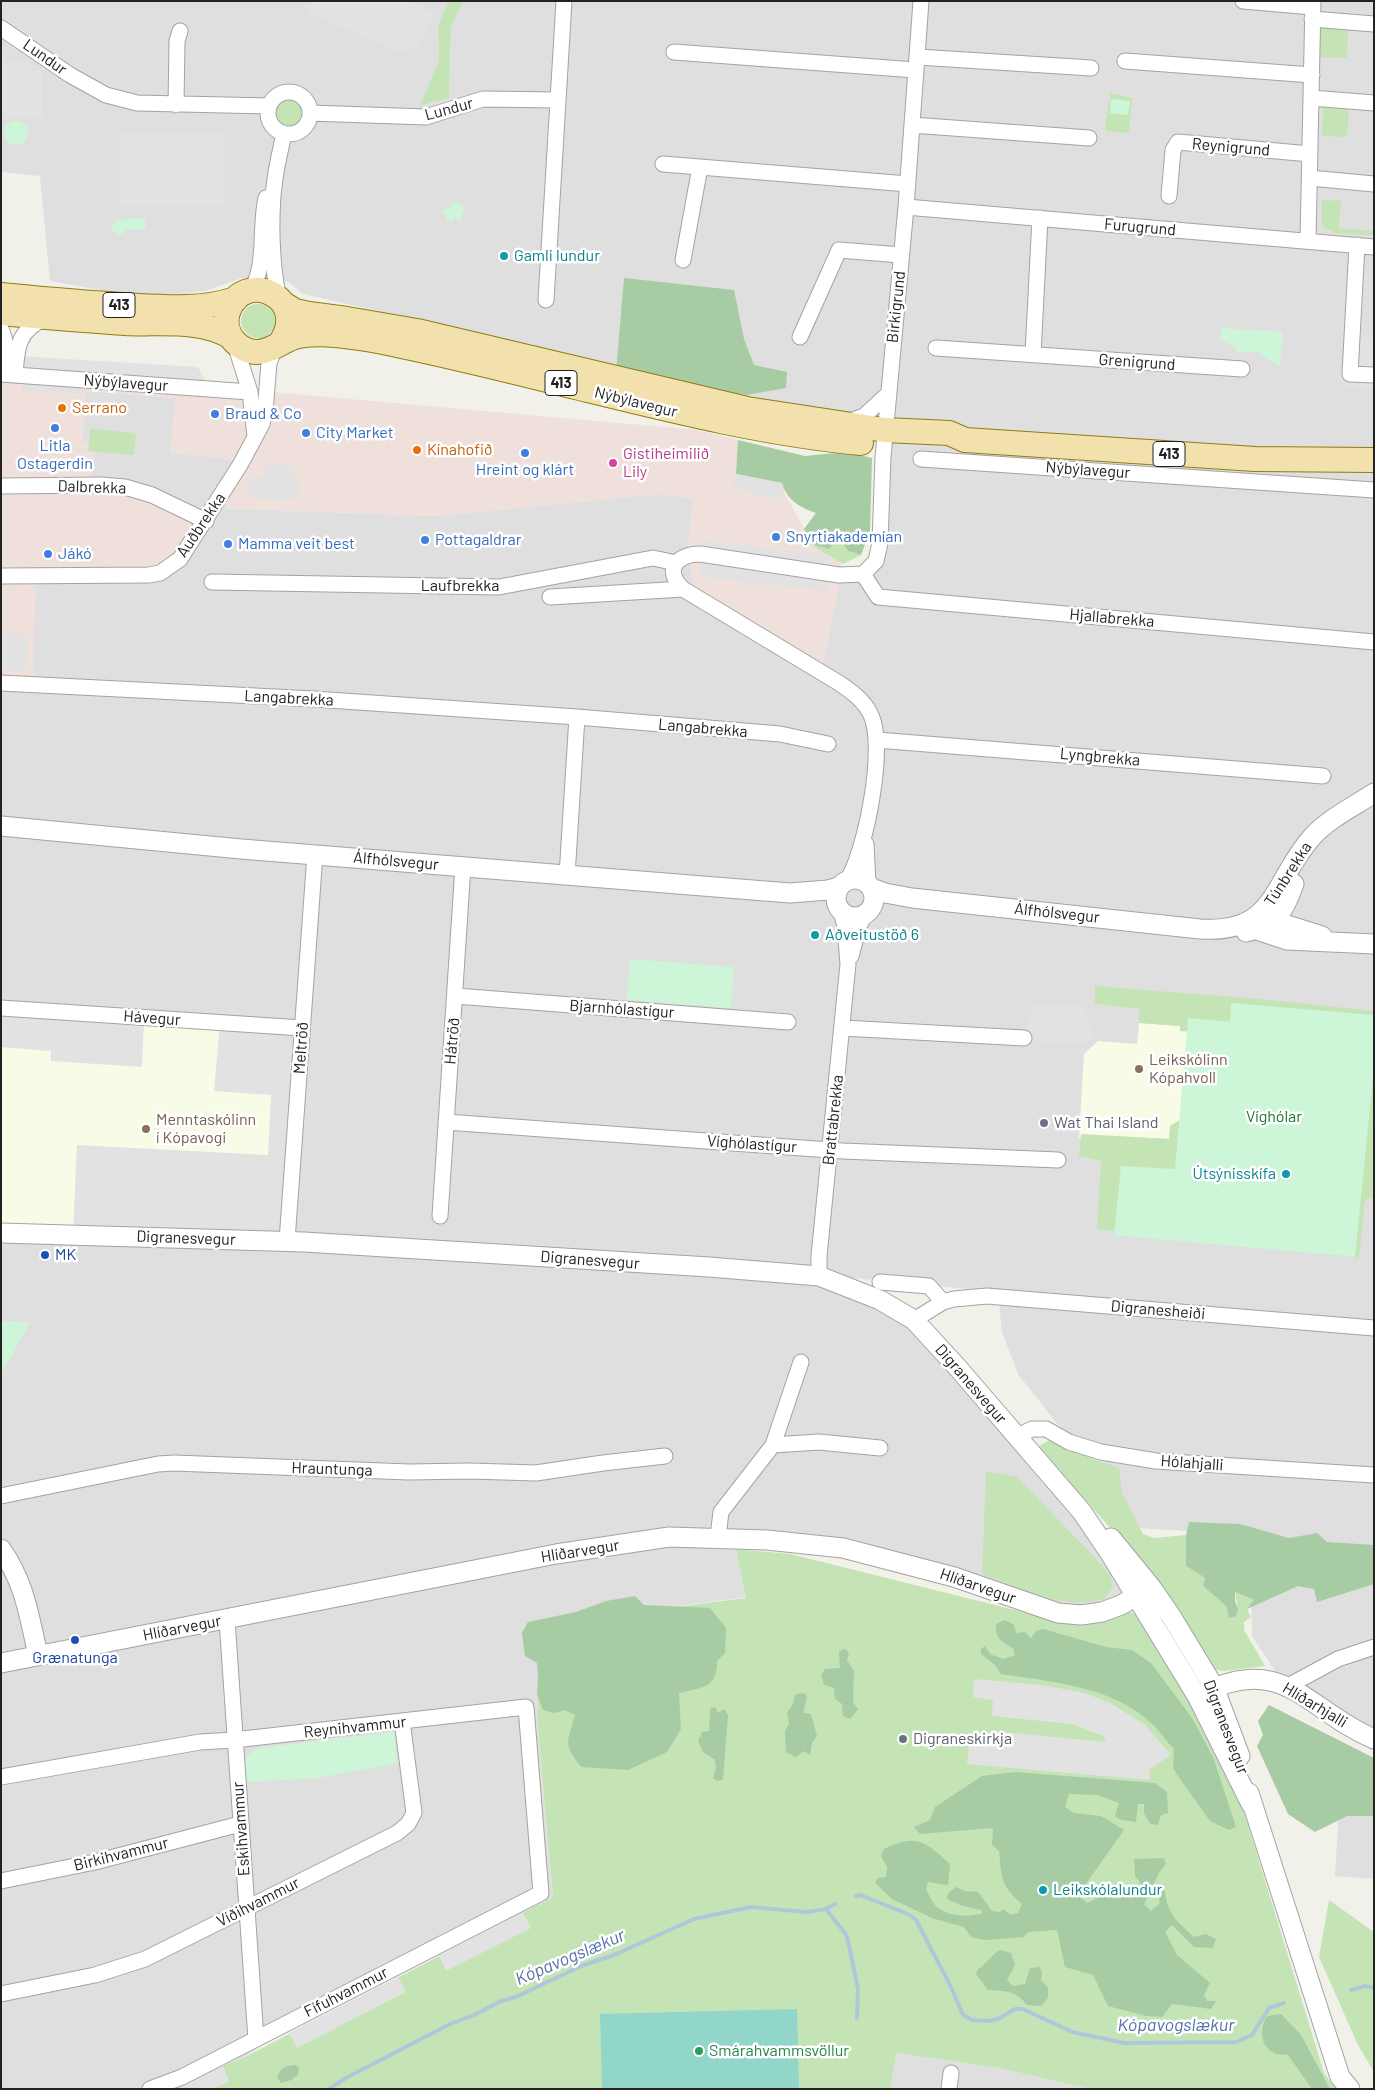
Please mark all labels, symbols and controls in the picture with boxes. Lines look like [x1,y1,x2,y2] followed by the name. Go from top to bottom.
[19,35,71,79] street label: Lundur
[423,93,475,125] street label: Lundur
[1191,134,1271,160] street label: Reynigrund
[1103,214,1177,240] street label: Furugrund
[514,246,600,266] place label: Gamli lundur
[498,250,510,262] marker: Gamli lundur
[883,270,909,344] street label: Birkigrund
[103,292,135,318] road number: 413
[1098,350,1176,374] street label: Grenigrund
[83,370,169,396] street label: Nýbýlavegur
[545,370,577,396] road number: 413
[593,382,679,422] street label: Nýbýlavegur
[72,398,127,418] place label: Serrano
[56,402,68,414] marker: Serrano
[225,404,302,424] place label: Braud & Co
[209,408,221,420] marker: Braud & Co
[49,422,61,434] marker: Litla Ostagerdin
[316,423,394,443] place label: City Market
[300,427,312,439] marker: City Market
[17,436,93,474] place label: Litla Ostagerdin
[427,440,492,460] place label: Kínahofið
[1153,442,1185,466] road number: 413
[411,444,423,456] marker: Kínahofið
[623,444,709,482] place label: Gistiheimilið Lily
[519,447,531,459] marker: Hreint og klárt
[607,457,619,469] marker: Gistiheimilið Lily
[1045,457,1131,483] street label: Nýbýlavegur
[476,460,574,480] place label: Hreint og klárt
[57,476,127,498] street label: Dalbrekka
[172,489,230,561] street label: Auðbrekka
[786,527,902,547] place label: Snyrtiakademían
[435,530,522,550] place label: Pottagaldrar
[770,531,782,543] marker: Snyrtiakademían
[238,534,355,554] place label: Mamma veit best
[419,534,431,546] marker: Pottagaldrar
[222,538,234,550] marker: Mamma veit best
[58,544,92,564] place label: Jákó
[42,548,54,560] marker: Jákó
[421,576,499,596] street label: Laufbrekka
[1069,605,1155,631] street label: Hjallabrekka
[244,686,334,710] street label: Langabrekka
[657,715,749,741] street label: Langabrekka
[1059,744,1141,770] street label: Lyngbrekka
[1260,838,1316,910] street label: Túnbrekka
[352,848,440,874] street label: Álfhólsvegur
[1013,899,1101,927] street label: Álfhólsvegur
[825,925,919,945] place label: Aðveitustöð 6
[809,929,821,941] marker: Aðveitustöð 6
[569,996,675,1022] street label: Bjarnhólastígur
[123,1006,181,1030] street label: Hávegur
[440,1017,464,1065] street label: Hátröð
[290,1021,312,1075] street label: Meltröð
[1149,1050,1228,1088] place label: Leikskólinn Kópahvoll
[1133,1063,1145,1075] marker: Leikskólinn Kópahvoll
[819,1074,847,1166] street label: Brattabrekka
[1246,1107,1302,1127] park label: Víghólar
[156,1110,256,1148] place label: Menntaskólinn í Kópavogi
[1054,1113,1159,1133] place label: Wat Thai Island
[1038,1117,1050,1129] marker: Wat Thai Island
[140,1123,152,1135] marker: Menntaskólinn í Kópavogi
[706,1131,798,1157] street label: Víghólastígur
[1192,1164,1276,1184] place label: Útsýnisskífa
[1280,1168,1292,1180] marker: Útsýnisskífa
[136,1227,236,1249] street label: Digranesvegur
[55,1245,76,1265] place label: MK
[540,1247,640,1273] street label: Digranesvegur
[39,1249,51,1261] marker: MK
[1110,1296,1206,1324] street label: Digranesheiði
[931,1340,1011,1428] street label: Digranesvegur
[1160,1451,1224,1475] street label: Hólahjalli
[291,1458,373,1480] street label: Hrauntunga
[539,1535,621,1567] street label: Hlíðarvegur
[937,1564,1019,1608] street label: Hlíðarvegur
[141,1611,223,1645] street label: Hlíðarvegur
[69,1634,81,1646] marker: Grænatunga
[32,1648,118,1668] place label: Grænatunga
[1199,1677,1253,1777] street label: Digranesvegur
[1279,1678,1351,1732] street label: Hlíðarhjalli
[303,1712,407,1742] street label: Reynihvammur
[913,1729,1012,1749] place label: Digraneskirkja
[897,1733,909,1745] marker: Digraneskirkja
[228,1781,254,1877] street label: Eskihvammur
[72,1833,170,1875] street label: Birkihvammur
[213,1873,303,1931] street label: Víðihvammur
[1053,1880,1162,1900] place label: Leikskólalundur
[1037,1884,1049,1896] marker: Leikskólalundur
[512,1924,628,1990] water label: Kópavogslækur
[301,1963,391,2021] street label: Fífuhvammur
[1117,2014,1235,2036] water label: Kópavogslækur
[709,2041,849,2061] place label: Smárahvammsvöllur
[693,2045,705,2057] marker: Smárahvammsvöllur

